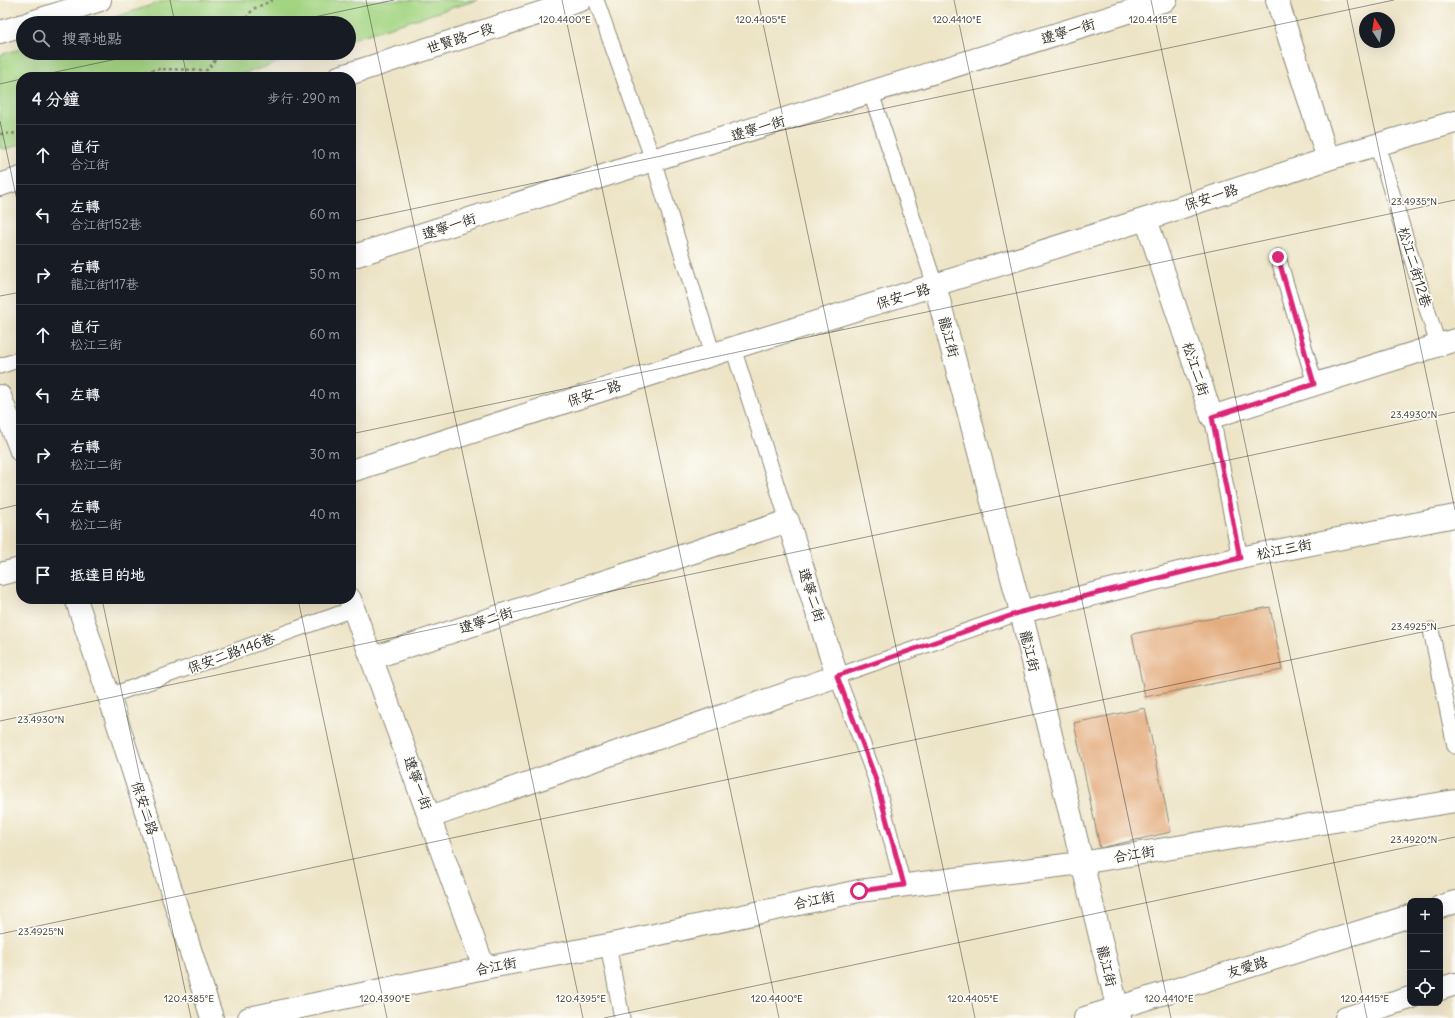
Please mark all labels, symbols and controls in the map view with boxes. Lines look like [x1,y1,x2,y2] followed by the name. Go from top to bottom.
[1359,12,1395,48] north arrow
[539,13,591,26] text: 120.4400°E
[735,13,787,26] text: 120.4405°E
[932,13,982,26] text: 120.4410°E
[1129,13,1177,26] text: 120.4415°E
[1039,14,1097,48] street label: 遼寧一街
[16,16,356,60] search box
[424,19,496,57] street label: 世賢路一段
[30,27,52,49] icon: search
[62,29,122,48] text: 搜尋地點
[32,88,80,110] text: 4 分鐘
[267,90,340,107] text: 步行 · 290 m
[729,111,787,145] street label: 遼寧一街
[70,137,100,156] text: 直行
[32,144,54,166] icon: ahead
[312,146,340,163] text: 10 m
[70,156,109,173] text: 合江街
[1182,180,1240,214] street label: 保安一路
[1391,195,1437,208] text: 23.4935°N
[70,197,100,216] text: 左轉
[32,204,54,226] icon: left
[309,206,340,223] text: 60 m
[420,209,478,243] street label: 遼寧一街
[70,216,142,233] text: 合江街152巷
[1394,225,1436,310] street label: 松江二街12巷
[1269,248,1287,266] route end
[70,257,100,276] text: 右轉
[32,264,54,286] icon: right
[309,266,340,283] text: 50 m
[70,276,139,293] text: 龍江街117巷
[874,279,932,313] street label: 保安一路
[935,314,963,360] street label: 龍江街
[70,317,100,336] text: 直行
[32,324,54,346] icon: ahead
[309,326,340,343] text: 60 m
[70,336,122,353] text: 松江三街
[1179,340,1213,398] street label: 松江二街
[565,376,623,410] street label: 保安一路
[32,384,54,406] icon: left
[70,385,100,404] text: 左轉
[309,386,340,403] text: 40 m
[1390,408,1438,421] text: 23.4930°N
[70,437,100,456] text: 右轉
[32,444,54,466] icon: right
[310,446,340,463] text: 30 m
[70,456,122,473] text: 松江二街
[70,497,100,516] text: 左轉
[32,504,54,526] icon: left
[309,506,340,523] text: 40 m
[70,516,122,533] text: 松江二街
[1255,535,1313,563] street label: 松江三街
[32,564,54,586] icon: arrive
[70,565,145,584] text: 抵達目的地
[795,566,829,624] street label: 遼寧二街
[457,603,515,637] street label: 遼寧二街
[1391,620,1437,633] text: 23.4925°N
[1016,628,1044,674] street label: 龍江街
[185,629,278,677] street label: 保安二路146巷
[17,713,65,726] text: 23.4930°N
[400,754,436,812] street label: 遼寧一街
[128,779,162,837] street label: 保安二路
[1391,833,1437,846] text: 23.4920°N
[1112,842,1156,866] street label: 合江街
[850,882,868,900] route start
[792,887,836,913] street label: 合江街
[1407,898,1443,1006] map controls
[1407,898,1443,934] button: +
[18,925,64,938] text: 23.4925°N
[1407,934,1443,970] button: −
[1093,943,1121,989] street label: 龍江街
[1224,952,1270,982] street label: 友愛路
[474,953,518,979] street label: 合江街
[1407,970,1443,1006] button: locate
[164,992,214,1005] text: 120.4385°E
[360,992,411,1005] text: 120.4390°E
[556,992,606,1005] text: 120.4395°E
[751,992,803,1005] text: 120.4400°E
[947,992,999,1005] text: 120.4405°E
[1144,992,1194,1005] text: 120.4410°E
[1341,992,1389,1005] text: 120.4415°E

